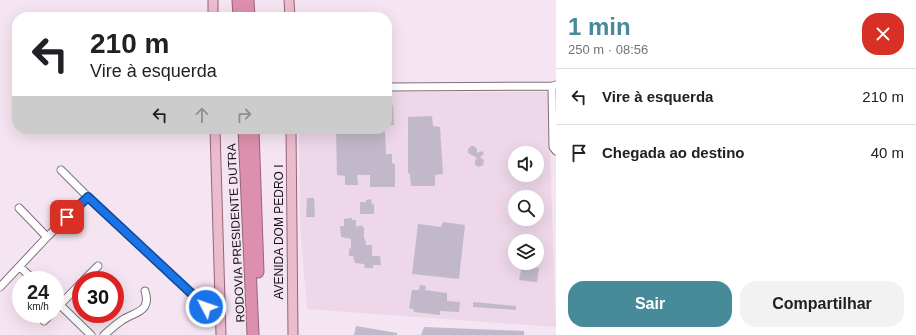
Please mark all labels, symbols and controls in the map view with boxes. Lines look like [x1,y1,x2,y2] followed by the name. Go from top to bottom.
[568,13,631,40] text: 1 min
[862,13,904,55] button: close
[24,28,76,80] icon: left
[90,28,169,59] text: 210 m
[568,42,648,57] text: 250 m · 08:56
[90,61,217,81] text: Vire à esquerda
[568,86,590,108] icon: left
[602,88,713,105] text: Vire à esquerda
[862,88,904,105] text: 210 m
[149,104,171,126] icon: left
[191,104,213,126] icon: ahead
[233,104,255,126] icon: right
[568,142,590,164] icon: arrive
[224,143,248,323] street label: RODOVIA PRESIDENTE DUTRA
[602,144,745,161] text: Chegada ao destino
[871,144,904,161] text: 40 m
[508,146,544,270] map controls
[508,146,544,182] button: sound
[272,164,286,300] street label: AVENIDA DOM PEDRO I
[508,190,544,226] button: search
[50,200,84,234] pin
[56,206,78,228] icon: arrive
[508,234,544,270] button: layers
[72,271,124,323] speed limit sign: 30
[27,281,49,303] text: 24
[568,281,732,327] button: Sair
[740,281,904,327] button: Compartilhar
[185,286,227,328] position arrow
[27,301,49,312] text: km/h

